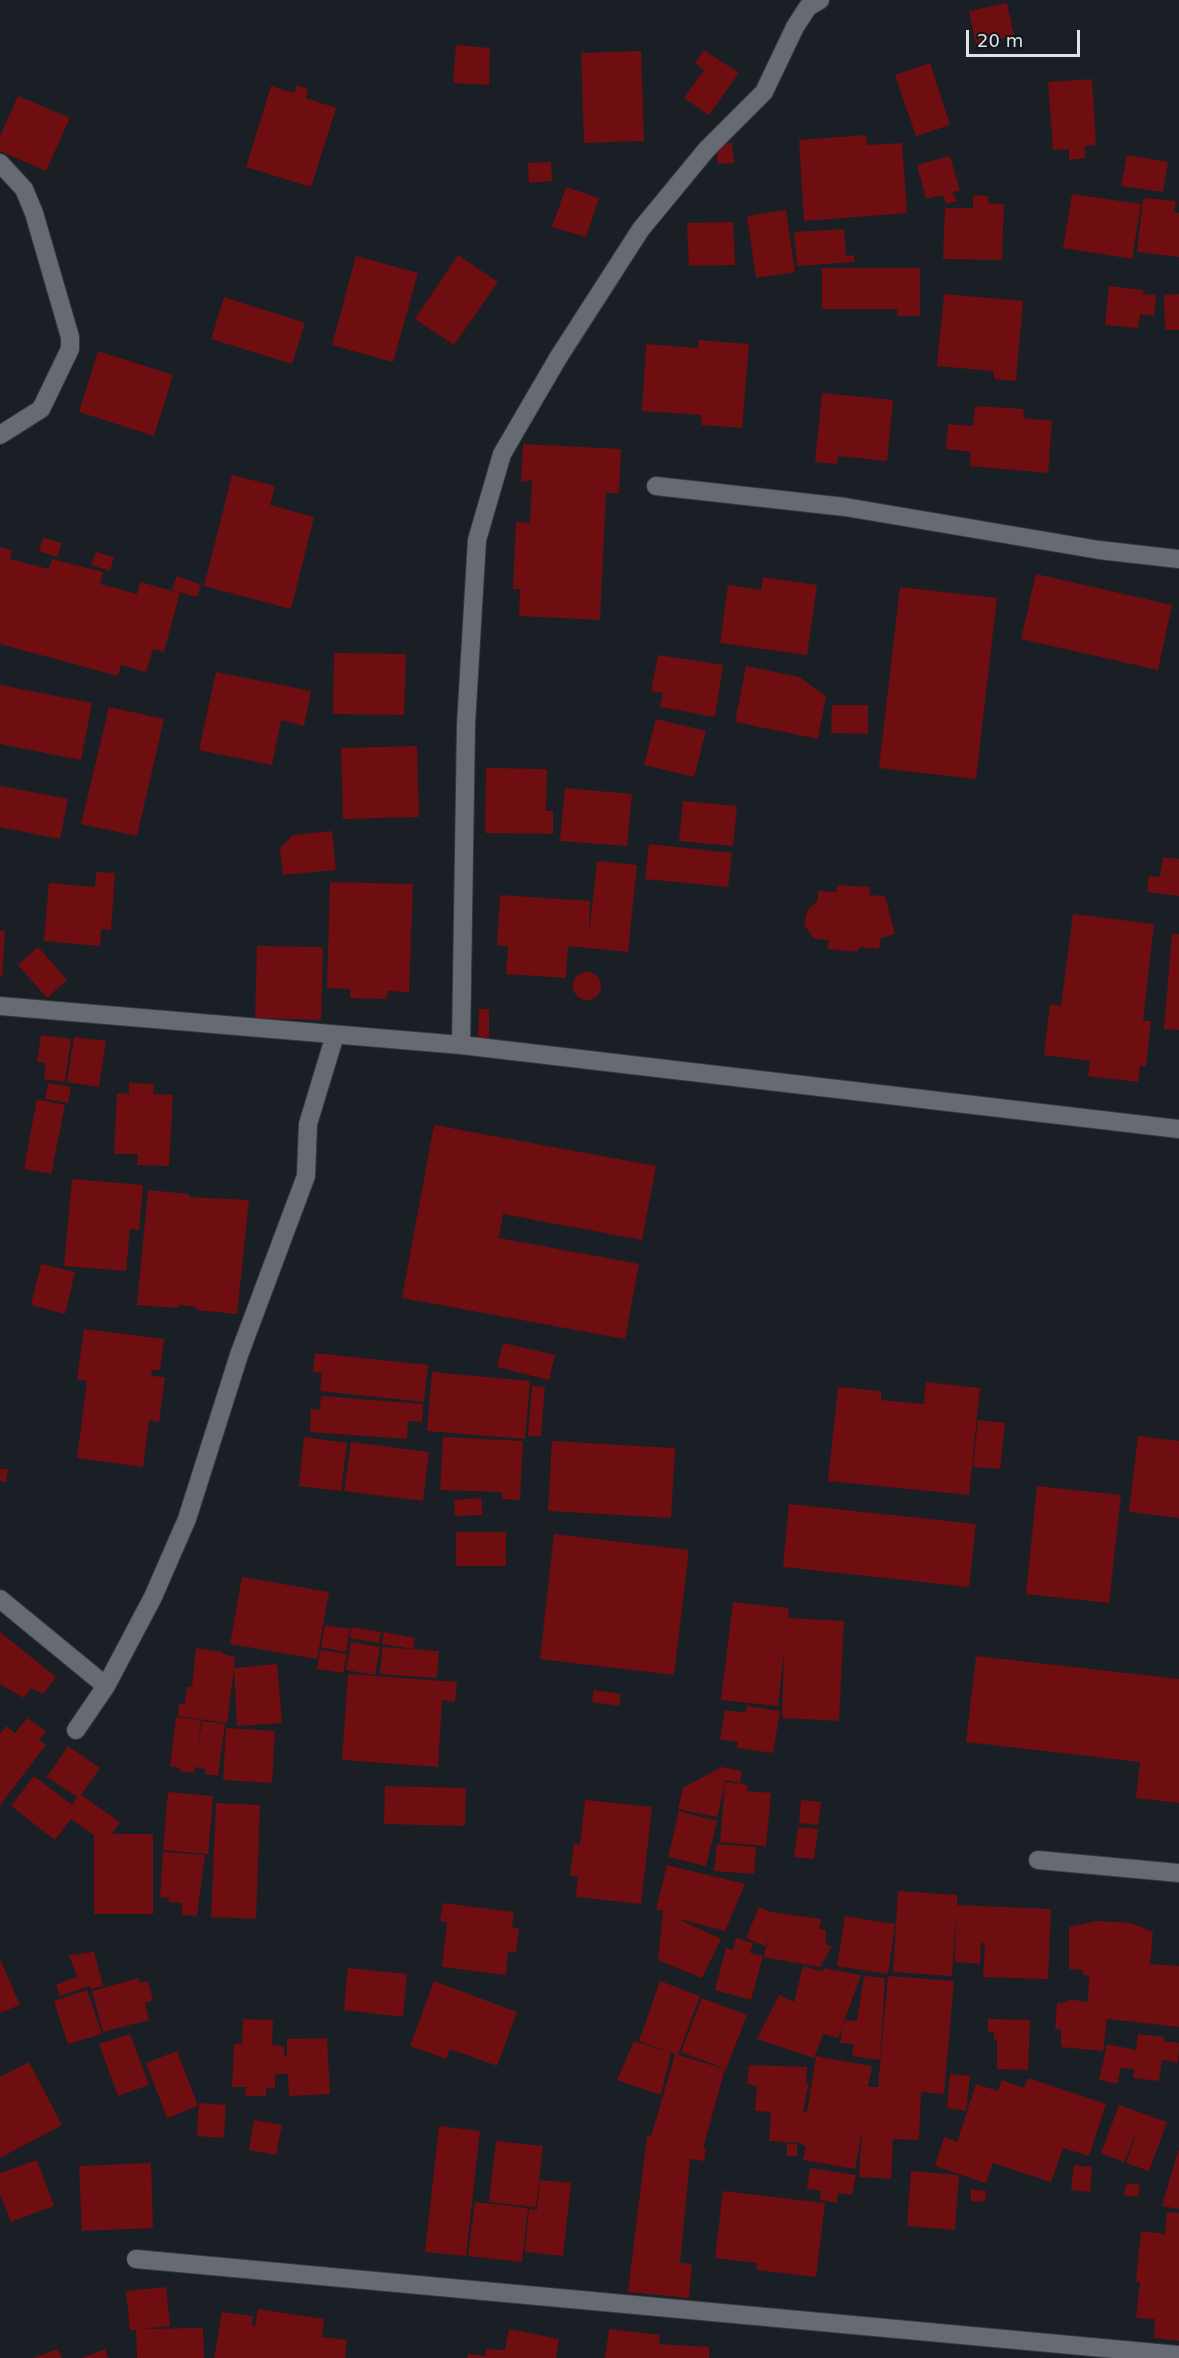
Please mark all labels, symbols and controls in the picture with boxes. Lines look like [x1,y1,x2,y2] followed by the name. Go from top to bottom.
[969,18,1083,56] scale bar
[977,30,1023,51] text: 20 m

